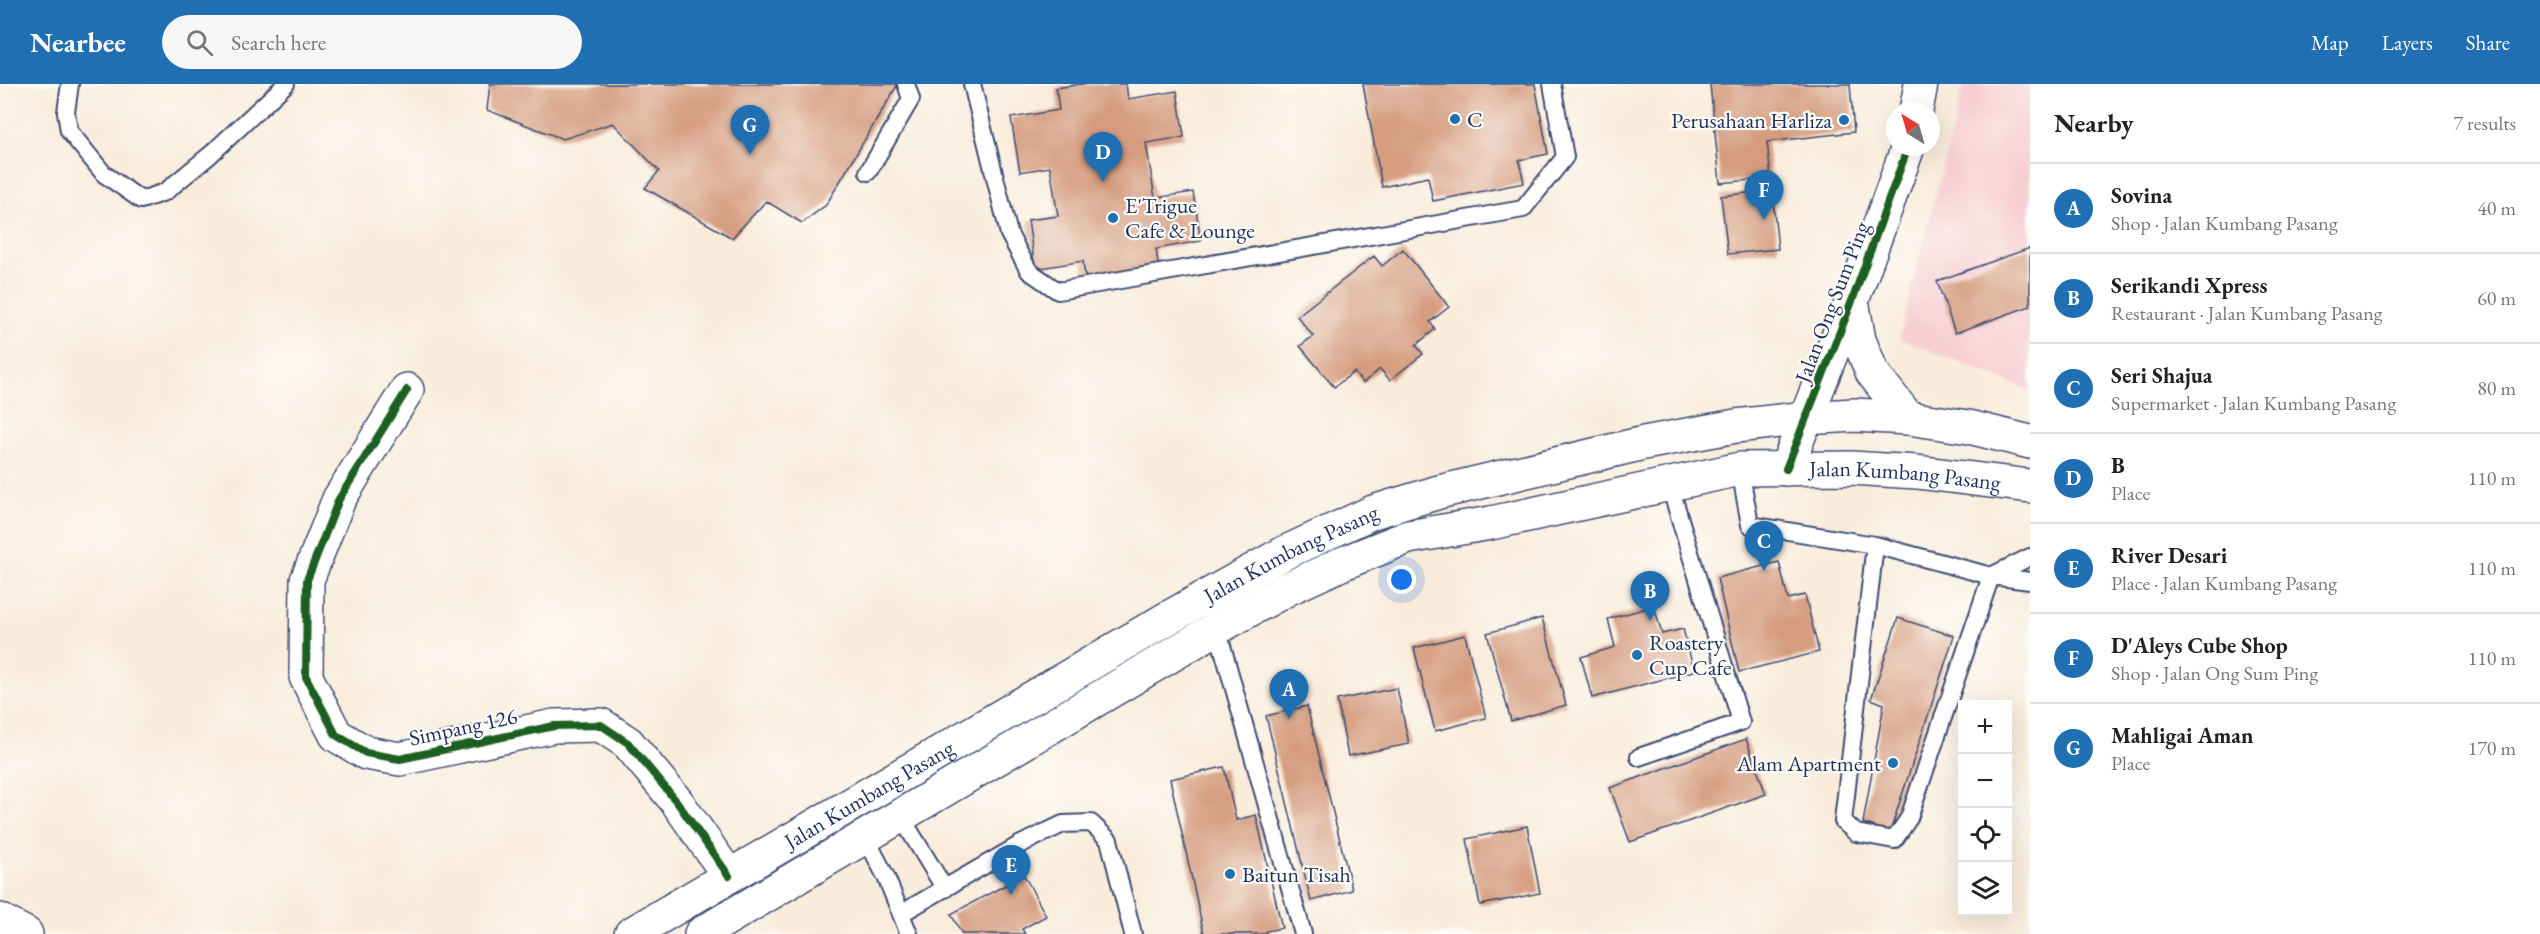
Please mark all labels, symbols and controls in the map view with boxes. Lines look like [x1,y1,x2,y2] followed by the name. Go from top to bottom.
[162,15,582,69] search box
[30,24,126,60] text: Nearbee
[183,26,216,59] icon: search
[231,28,326,57] text: Search here
[2311,29,2349,56] text: Map
[2382,29,2433,56] text: Layers
[2466,29,2510,56] text: Share
[1886,102,1940,156] north arrow
[1467,105,1483,134] place label: C
[730,106,770,155] pin: G
[1671,106,1832,135] place label: Perusahaan Harliza
[2054,106,2134,140] text: Nearby
[2453,110,2516,136] text: 7 results
[1448,112,1462,126] marker: C
[1837,113,1851,127] marker: Perusahaan Harliza
[1084,132,1122,182] pin: D
[1744,170,1784,220] pin: F
[2111,181,2172,210] text: Sovina
[1125,191,1255,245] place label: E'Trigue Cafe & Lounge
[2066,195,2081,221] text: A
[2477,195,2516,221] text: 40 m
[2111,210,2338,236] text: Shop · Jalan Kumbang Pasang
[1106,211,1120,225] marker: E'Trigue Cafe & Lounge
[1787,217,1876,389] street label: Jalan Ong Sum Ping
[2111,271,2267,300] text: Serikandi Xpress
[2067,285,2080,311] text: B
[2477,285,2516,311] text: 60 m
[2111,300,2383,326] text: Restaurant · Jalan Kumbang Pasang
[2111,361,2213,390] text: Seri Shajua
[2066,375,2081,401] text: C
[2477,375,2516,401] text: 80 m
[2111,390,2396,416] text: Supermarket · Jalan Kumbang Pasang
[2111,451,2125,480] text: B
[1807,453,2003,497] street label: Jalan Kumbang Pasang
[2066,465,2081,491] text: D
[2468,465,2516,491] text: 110 m
[2111,480,2150,506] text: Place
[1197,497,1383,611] street label: Jalan Kumbang Pasang
[1744,522,1784,571] pin: C
[2111,541,2227,570] text: River Desari
[2068,555,2079,581] text: E
[2468,555,2516,581] text: 110 m
[1387,565,1416,594] your location
[2111,570,2337,596] text: Place · Jalan Kumbang Pasang
[1630,572,1670,621] pin: B
[1649,628,1732,682] place label: Roastery Cup Cafe
[2111,631,2288,660] text: D'Aleys Cube Shop
[2068,645,2079,671] text: F
[2468,645,2516,671] text: 110 m
[1630,648,1644,662] marker: Roastery Cup Cafe
[2111,660,2318,686] text: Shop · Jalan Ong Sum Ping
[1270,670,1308,719] pin: A
[1958,700,2012,916] map controls
[1958,700,2012,754] button: +
[406,701,520,753] street label: Simpang 126
[2111,721,2253,750] text: Mahligai Aman
[777,733,959,856] street label: Jalan Kumbang Pasang
[2066,735,2081,761] text: G
[2468,735,2516,761] text: 170 m
[1736,749,1881,778] place label: Alam Apartment
[2111,750,2150,776] text: Place
[1958,754,2012,808] button: −
[1886,756,1900,770] marker: Alam Apartment
[1958,808,2012,862] button: locate
[992,846,1030,895] pin: E
[1242,860,1351,889] place label: Baitun Tisah
[1958,862,2012,916] button: layers
[1223,867,1237,881] marker: Baitun Tisah

